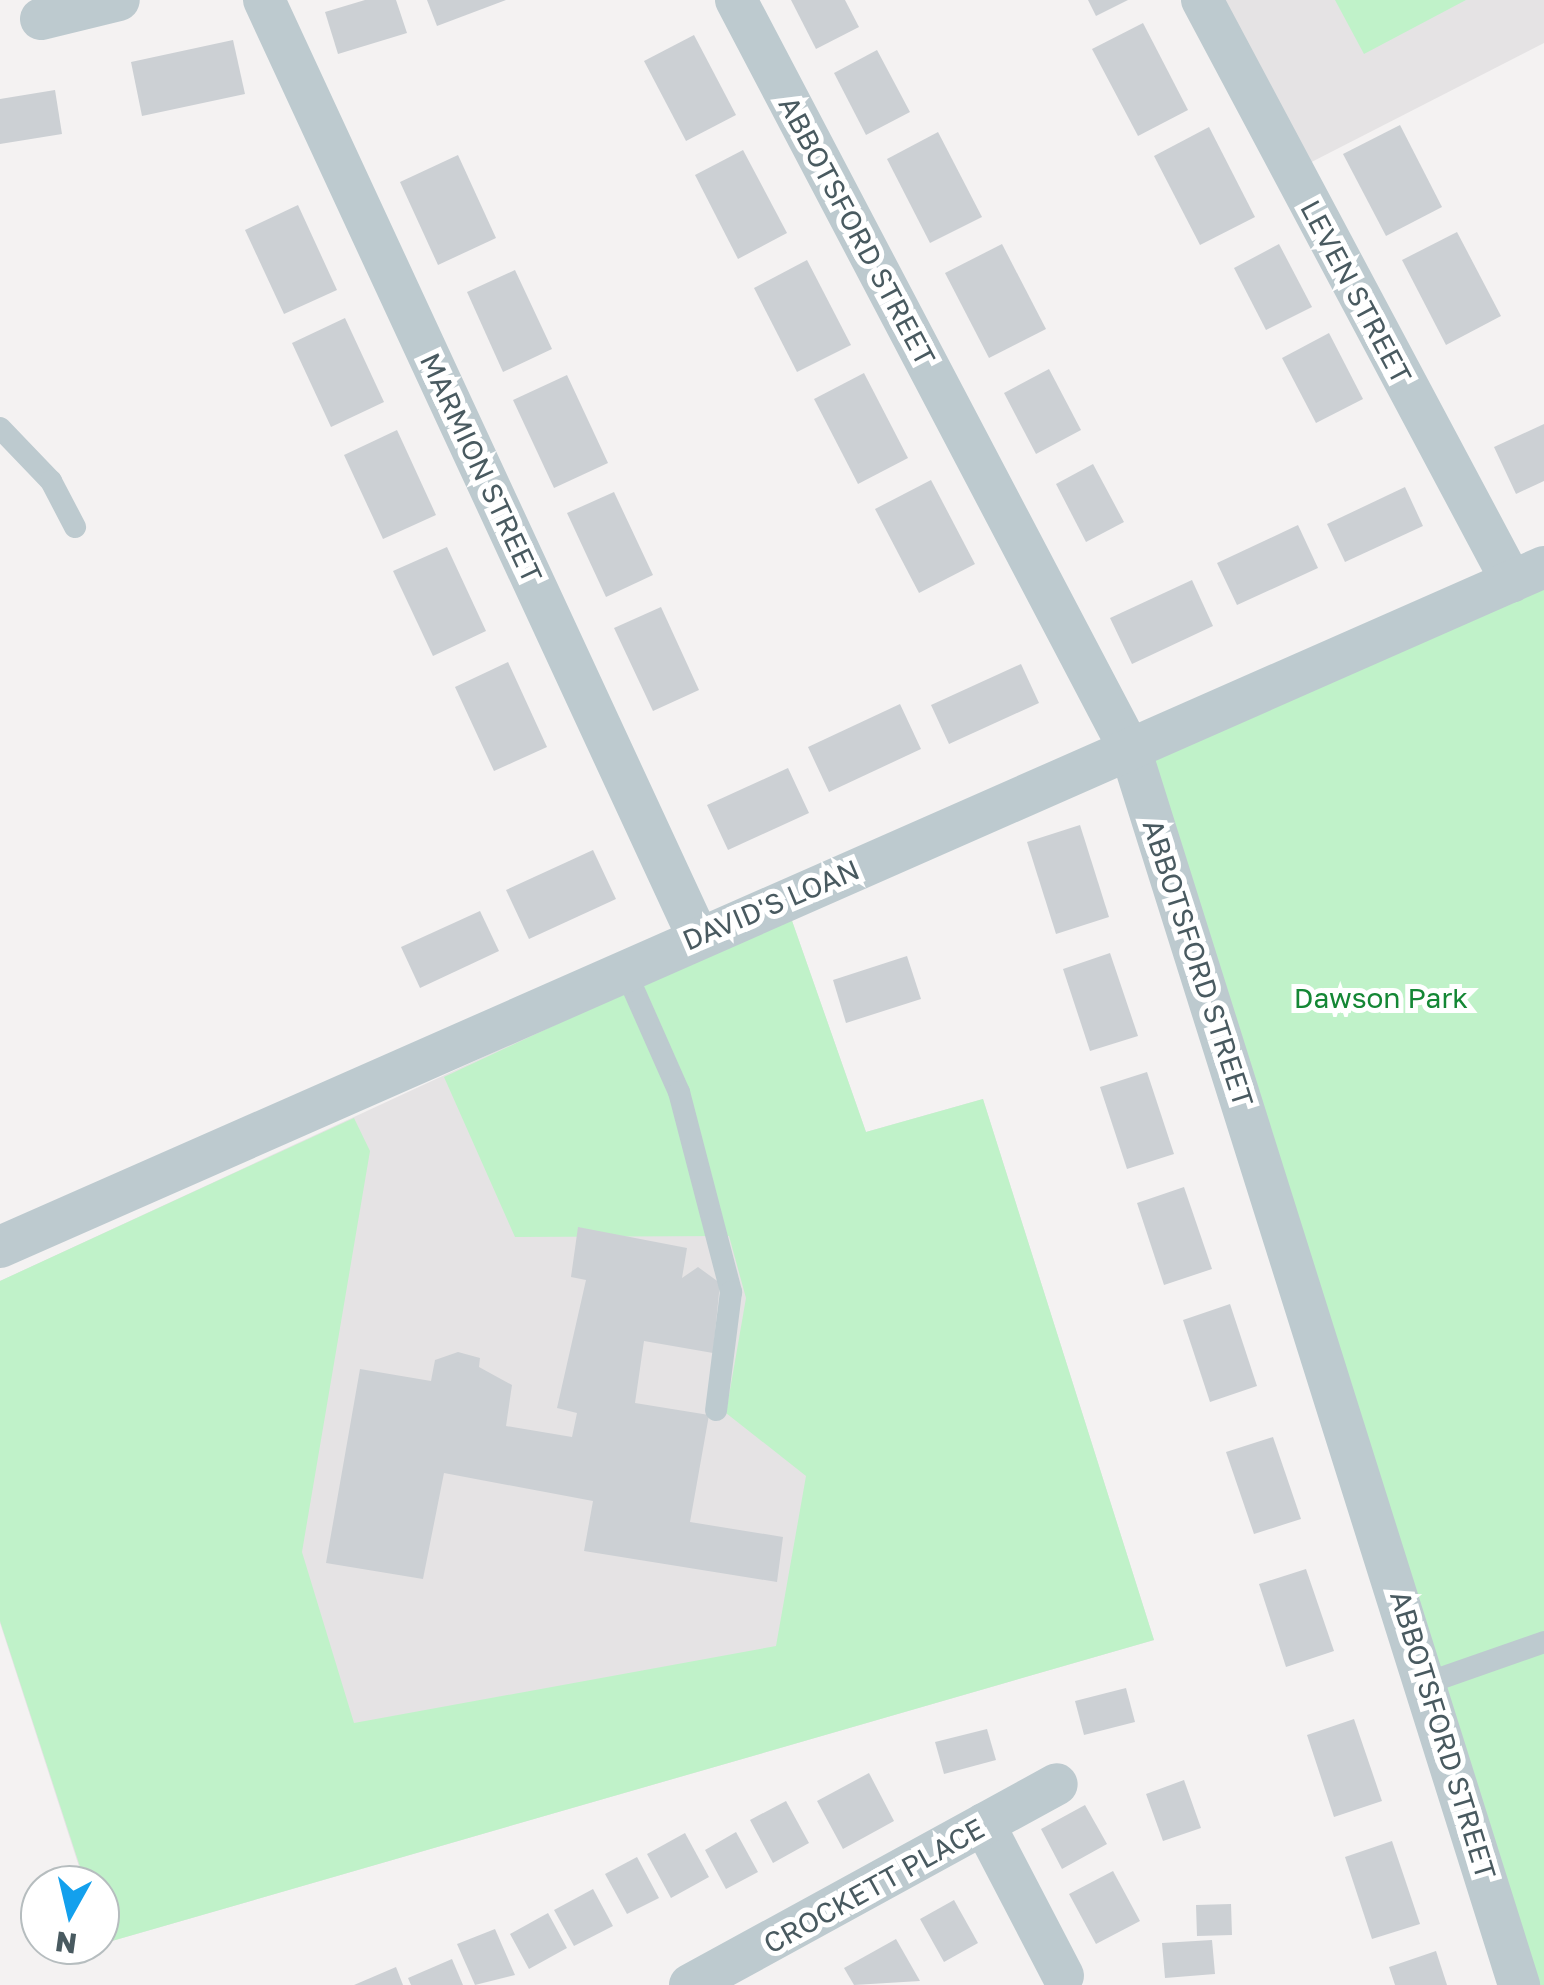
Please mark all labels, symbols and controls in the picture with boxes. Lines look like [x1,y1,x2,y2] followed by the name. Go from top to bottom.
[772,91,942,371] street label: ABBOTSFORD STREET
[1293,194,1419,390] street label: LEVEN STREET
[413,348,549,588] street label: MARMION STREET
[1136,815,1260,1111] street label: ABBOTSFORD STREET
[678,853,864,957] street label: DAVID'S LOAN
[1294,981,1468,1015] park label: Dawson Park
[1383,1587,1503,1883] street label: ABBOTSFORD STREET
[758,1811,990,1961] street label: CROCKETT PLACE
[20,1865,120,1965] north arrow
[53,1925,79,1961] text: N

